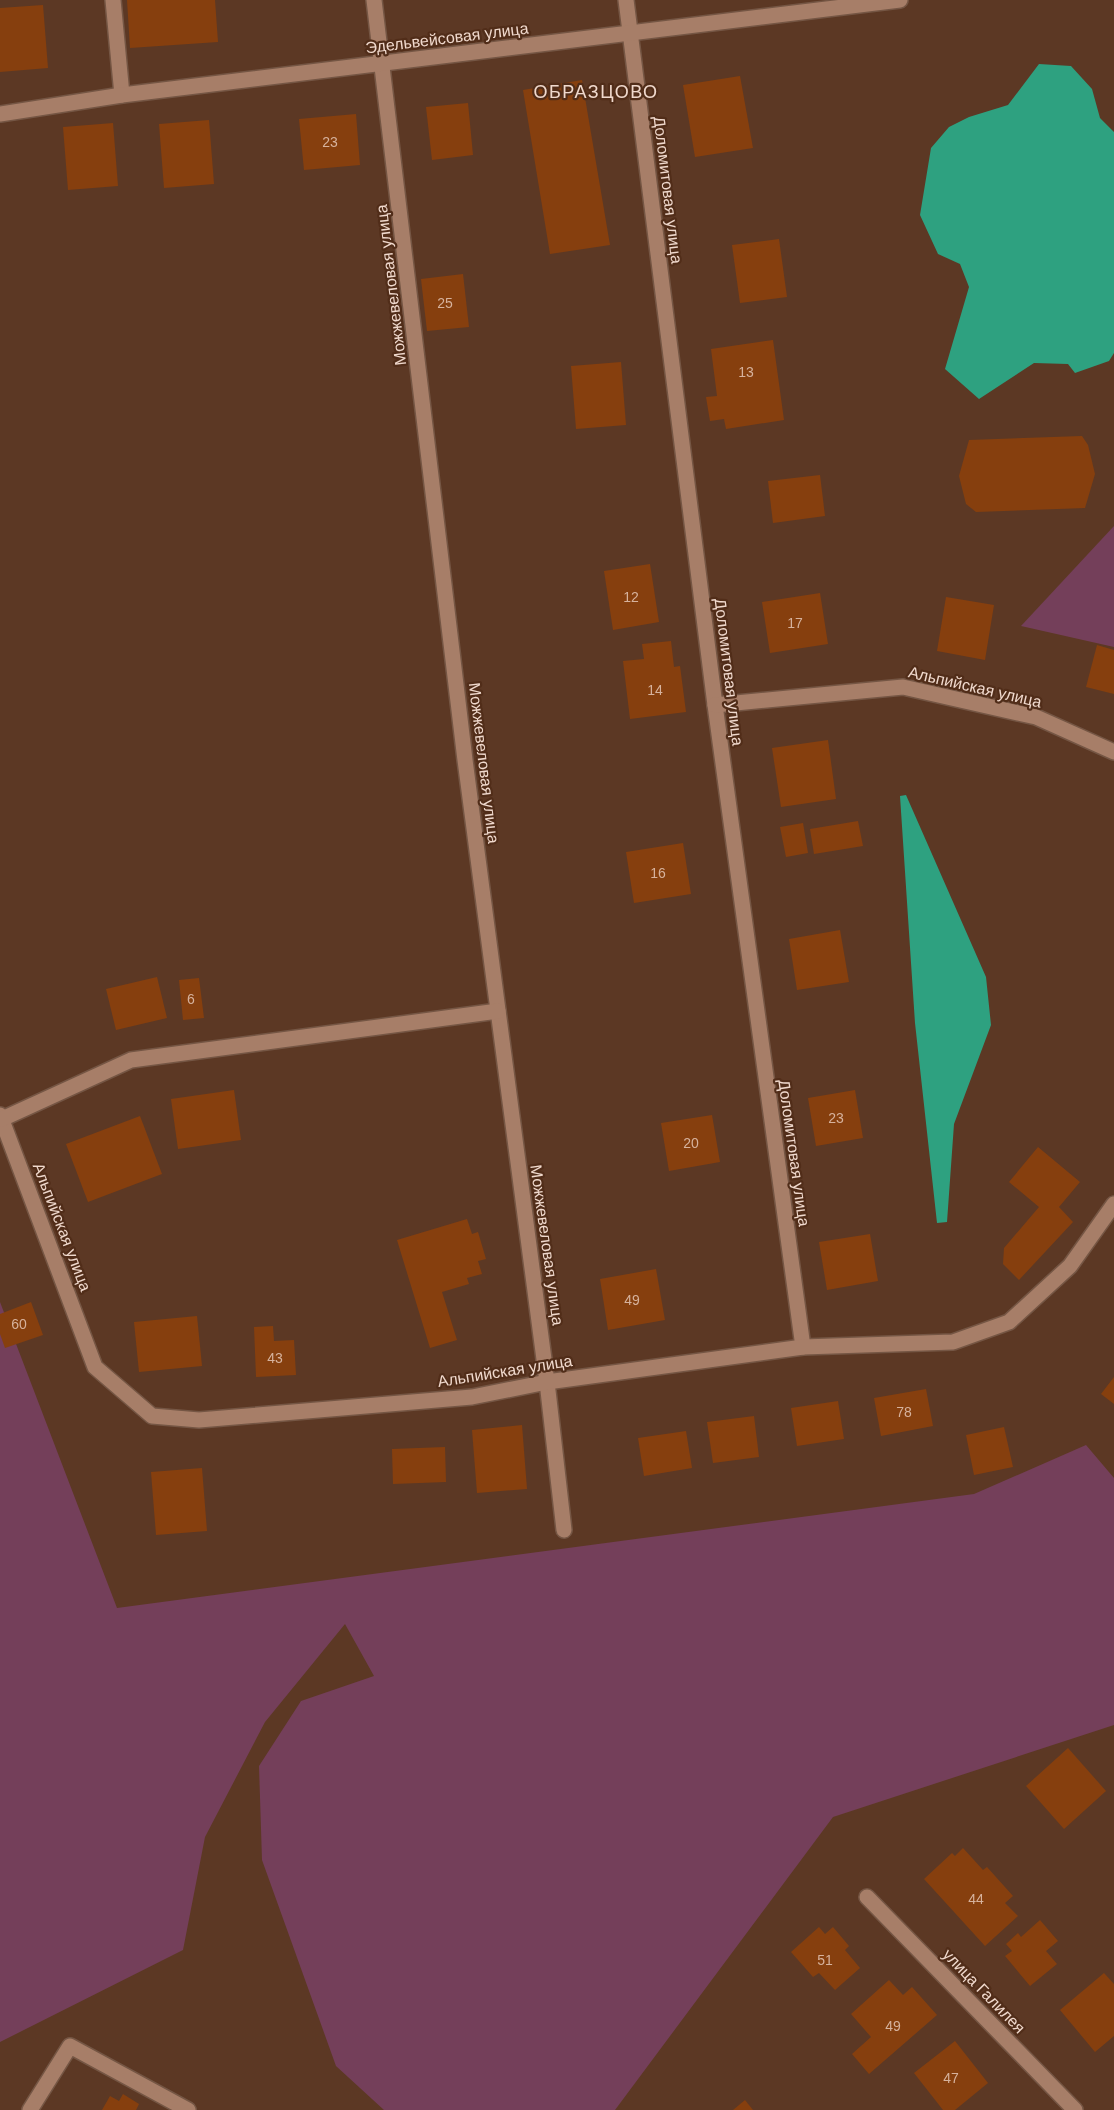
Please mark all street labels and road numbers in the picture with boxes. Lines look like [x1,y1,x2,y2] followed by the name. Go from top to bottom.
[365,20,529,56] street label: Эдельвейсовая улица
[651,115,685,265] street label: Доломитовая улица
[373,203,409,366] street label: Можжевеловая улица
[712,597,746,747] street label: Доломитовая улица
[907,663,1043,711] street label: Альпийская улица
[466,682,502,845] street label: Можжевеловая улица
[775,1078,813,1228] street label: Доломитовая улица
[30,1160,94,1294] street label: Альпийская улица
[527,1164,567,1326] street label: Можжевеловая улица
[436,1352,574,1390] street label: Альпийская улица
[940,1945,1028,2037] street label: улица Галилея

